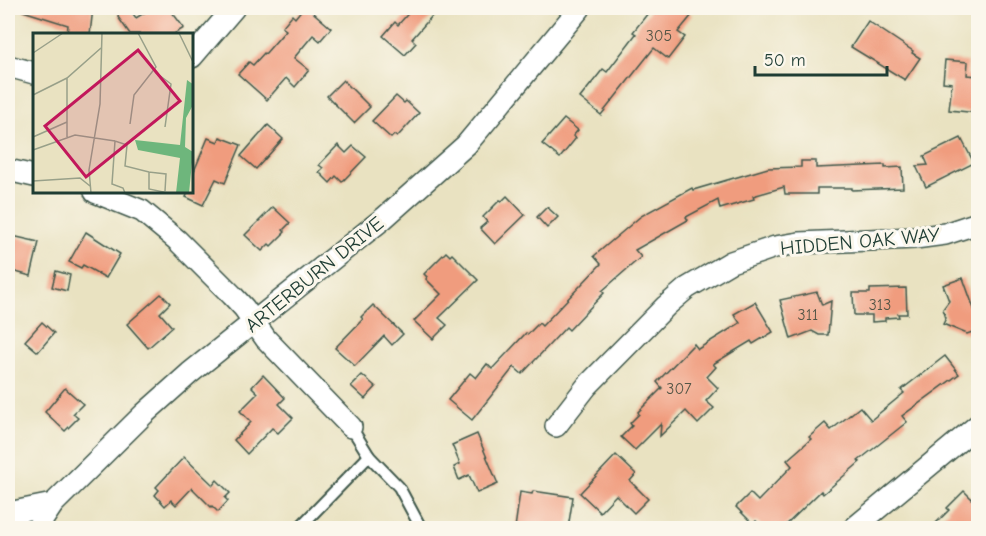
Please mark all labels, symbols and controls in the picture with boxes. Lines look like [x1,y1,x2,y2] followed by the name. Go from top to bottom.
[646,27,672,45] house number: 305
[33,33,194,194] inset map
[755,39,887,77] scale bar
[764,50,806,71] text: 50 m
[241,212,388,337] street label: ARTERBURN DRIVE
[779,223,941,260] street label: HIDDEN OAK WAY
[869,296,891,314] house number: 313
[798,306,818,324] house number: 311
[666,380,692,398] house number: 307

